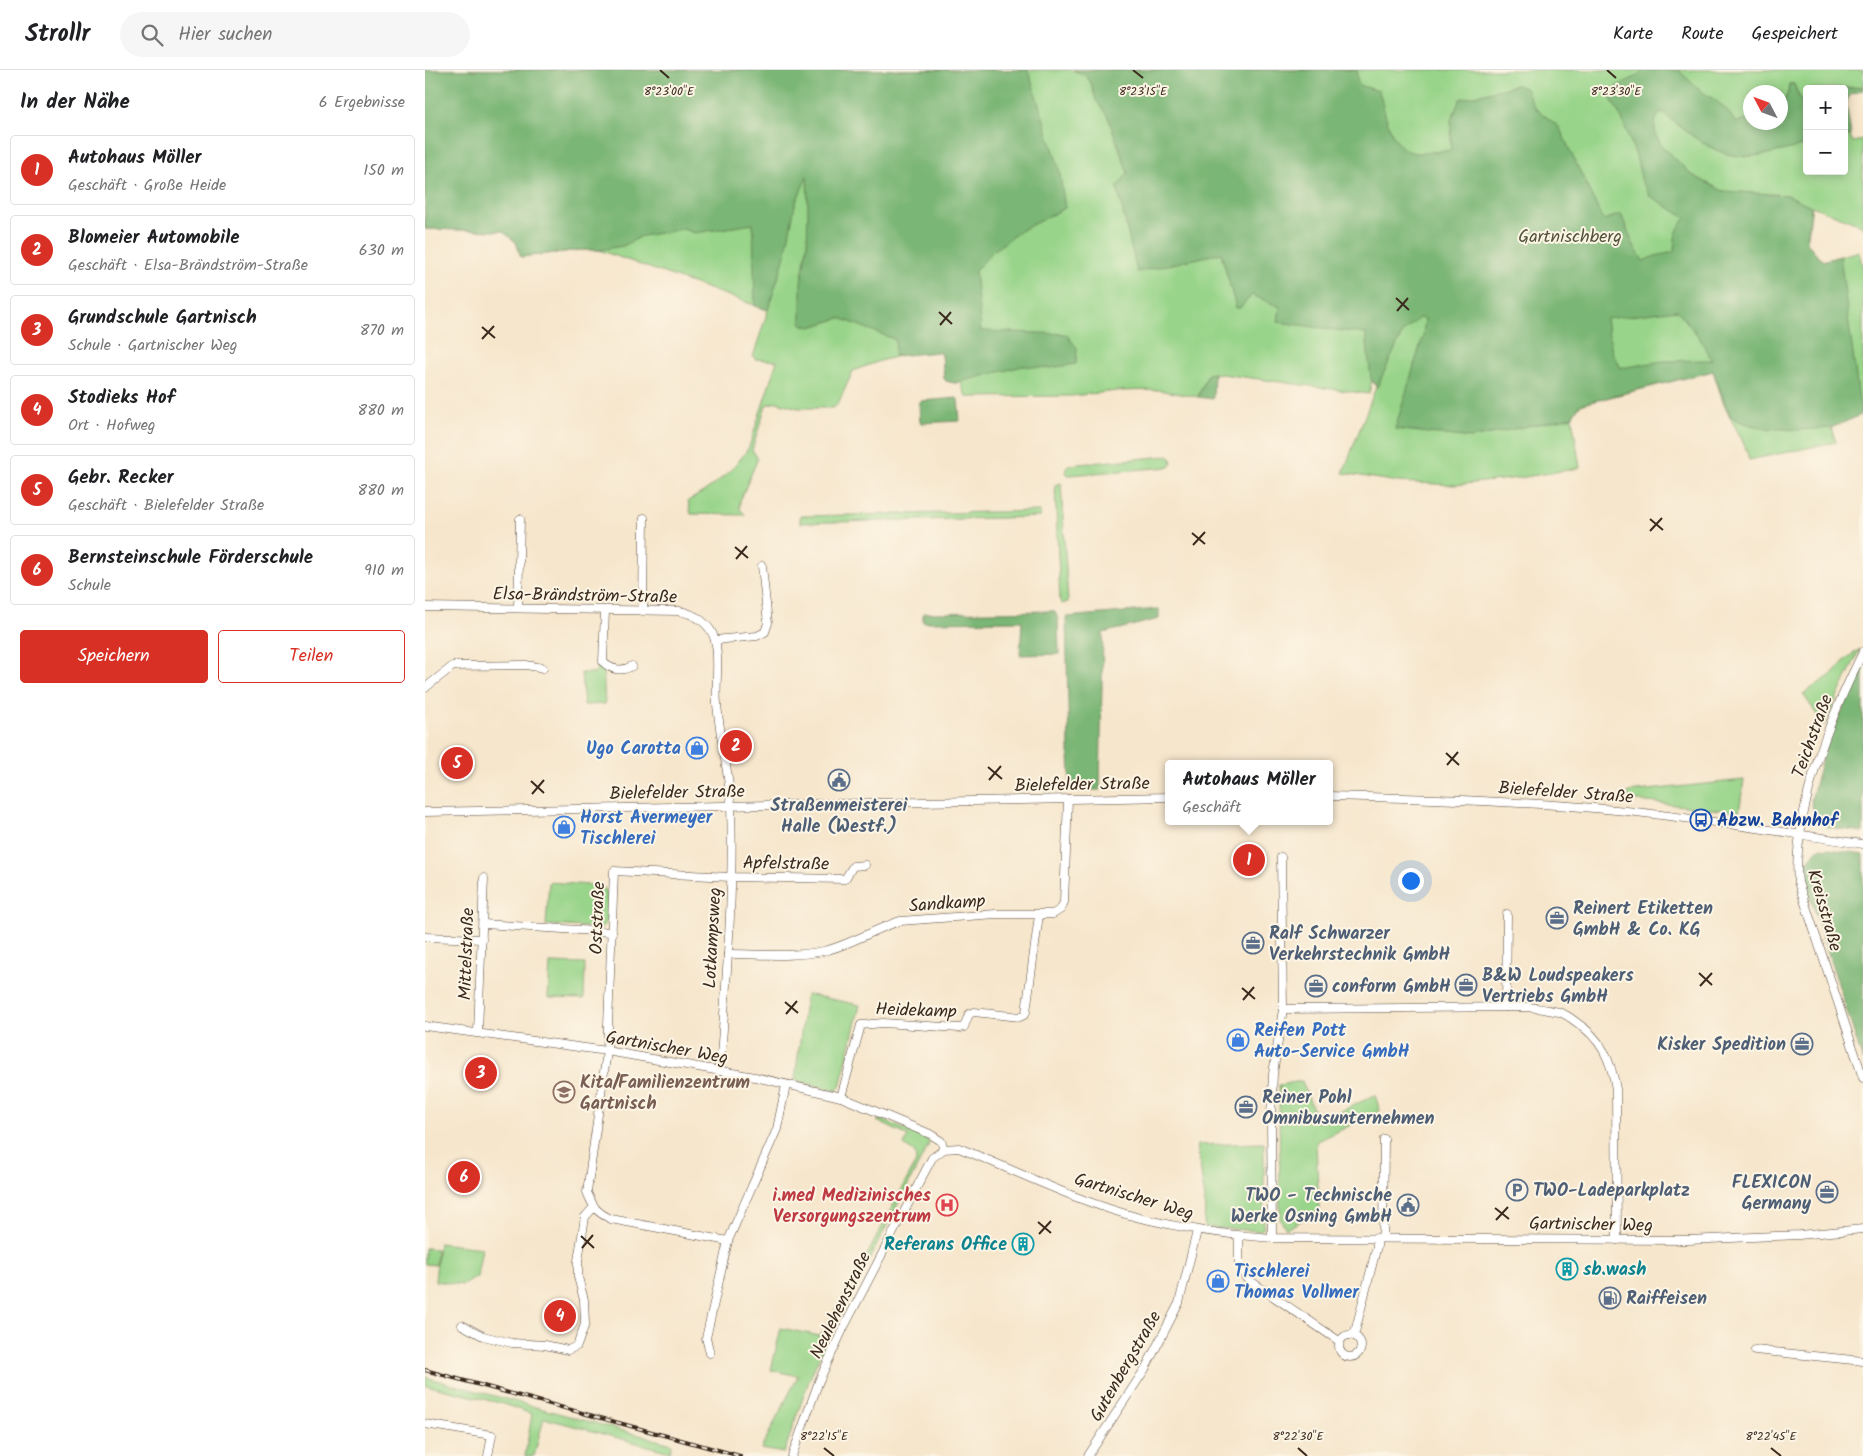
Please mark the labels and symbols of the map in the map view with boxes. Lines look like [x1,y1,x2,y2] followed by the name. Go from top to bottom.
[644,82,695,101] text: 8°23'00"E
[1119,82,1168,101] text: 8°23'15"E
[1591,82,1642,101] text: 8°23'30"E
[1743,85,1788,130] north arrow
[1518,223,1622,252] park label: Gartnischberg
[492,580,678,613] street label: Elsa-Brändström-Straße
[1785,691,1842,783] street label: Teichstraße
[720,727,752,765] pin: 2
[586,735,681,764] place label: Ugo Carotta
[685,736,709,760] shop icon: Ugo Carotta
[441,744,473,782] pin: 5
[827,768,851,792] public building icon: Straßenmeisterei Halle (Westf.)
[1014,770,1150,801] street label: Bielefelder Straße
[1497,774,1634,813] street label: Bielefelder Straße
[609,778,745,809] street label: Bielefelder Straße
[771,792,908,842] place label: Straßenmeisterei Halle (Westf.)
[580,804,714,854] place label: Horst Avermeyer Tischlerei
[1717,807,1840,836] place label: Abzw. Bahnhof
[1689,808,1713,832] bus stop icon: Abzw. Bahnhof
[552,815,576,839] shop icon: Horst Avermeyer Tischlerei
[1233,841,1265,879] pin: 1
[742,849,829,880] street label: Apfelstraße
[1798,866,1849,955] street label: Kreisstraße
[1398,868,1424,894] your location
[583,881,614,955] street label: Oststraße
[696,887,731,989] street label: Lotkampsweg
[908,887,987,922] street label: Sandkamp
[1573,895,1713,945] place label: Reinert Etiketten GmbH & Co. KG
[1545,906,1569,930] office icon: Reinert Etiketten GmbH & Co. KG
[451,907,484,1001] street label: Mittelstraße
[1269,920,1451,970] place label: Ralf Schwarzer Verkehrstechnik GmbH
[1241,931,1265,955] office icon: Ralf Schwarzer Verkehrstechnik GmbH
[1482,962,1634,1012] place label: B&W Loudspeakers Vertriebs GmbH
[1332,973,1451,1002] place label: conform GmbH
[1454,973,1478,997] office icon: B&W Loudspeakers Vertriebs GmbH
[1304,974,1328,998] office icon: conform GmbH
[875,996,957,1027] street label: Heidekamp
[1254,1017,1410,1067] place label: Reifen Pott Auto-Service GmbH
[603,1023,730,1073] street label: Gartnischer Weg
[1226,1028,1250,1052] shop icon: Reifen Pott Auto-Service GmbH
[1657,1031,1786,1060] place label: Kisker Spedition
[1790,1032,1814,1056] office icon: Kisker Spedition
[465,1054,497,1092] pin: 3
[580,1069,750,1119] place label: Kita/Familienzentrum Gartnisch
[552,1080,576,1104] school or university icon: Kita/Familienzentrum Gartnisch
[1262,1084,1434,1134] place label: Reiner Pohl Omnibusunternehmen
[1234,1095,1258,1119] office icon: Reiner Pohl Omnibusunternehmen
[448,1158,480,1196] pin: 6
[1070,1166,1197,1229] street label: Gartnischer Weg
[1732,1169,1812,1219] place label: FLEXICON Germany
[1533,1177,1690,1206] place label: TWO-Ladeparkplatz
[1505,1178,1529,1202] parking icon: TWO-Ladeparkplatz
[1815,1180,1839,1204] office icon: FLEXICON Germany
[773,1182,932,1232] place label: i.med Medizinisches Versorgungszentrum
[1231,1182,1392,1232] place label: TWO - Technische Werke Osning GmbH
[935,1193,959,1217] hospital icon: i.med Medizinisches Versorgungszentrum
[1396,1193,1420,1217] public building icon: TWO - Technische Werke Osning GmbH
[1529,1210,1653,1241] street label: Gartnischer Weg
[884,1231,1007,1260] place label: Referans Office
[1011,1232,1035,1256] building icon: Referans Office
[803,1247,880,1364] street label: Neulehenstraße
[1583,1256,1646,1285] place label: sb.wash
[1555,1257,1579,1281] building icon: sb.wash
[1234,1258,1360,1308] place label: Tischlerei Thomas Vollmer
[1206,1269,1230,1293] shop icon: Tischlerei Thomas Vollmer
[1626,1285,1707,1314] place label: Raiffeisen
[1598,1286,1622,1310] fuel station icon: Raiffeisen
[544,1297,576,1335] pin: 4
[1083,1306,1170,1428] street label: Gutenbergstraße
[800,1427,849,1446] text: 8°22'15"E
[1273,1427,1324,1446] text: 8°22'30"E
[1745,1427,1797,1446] text: 8°22'45"E

